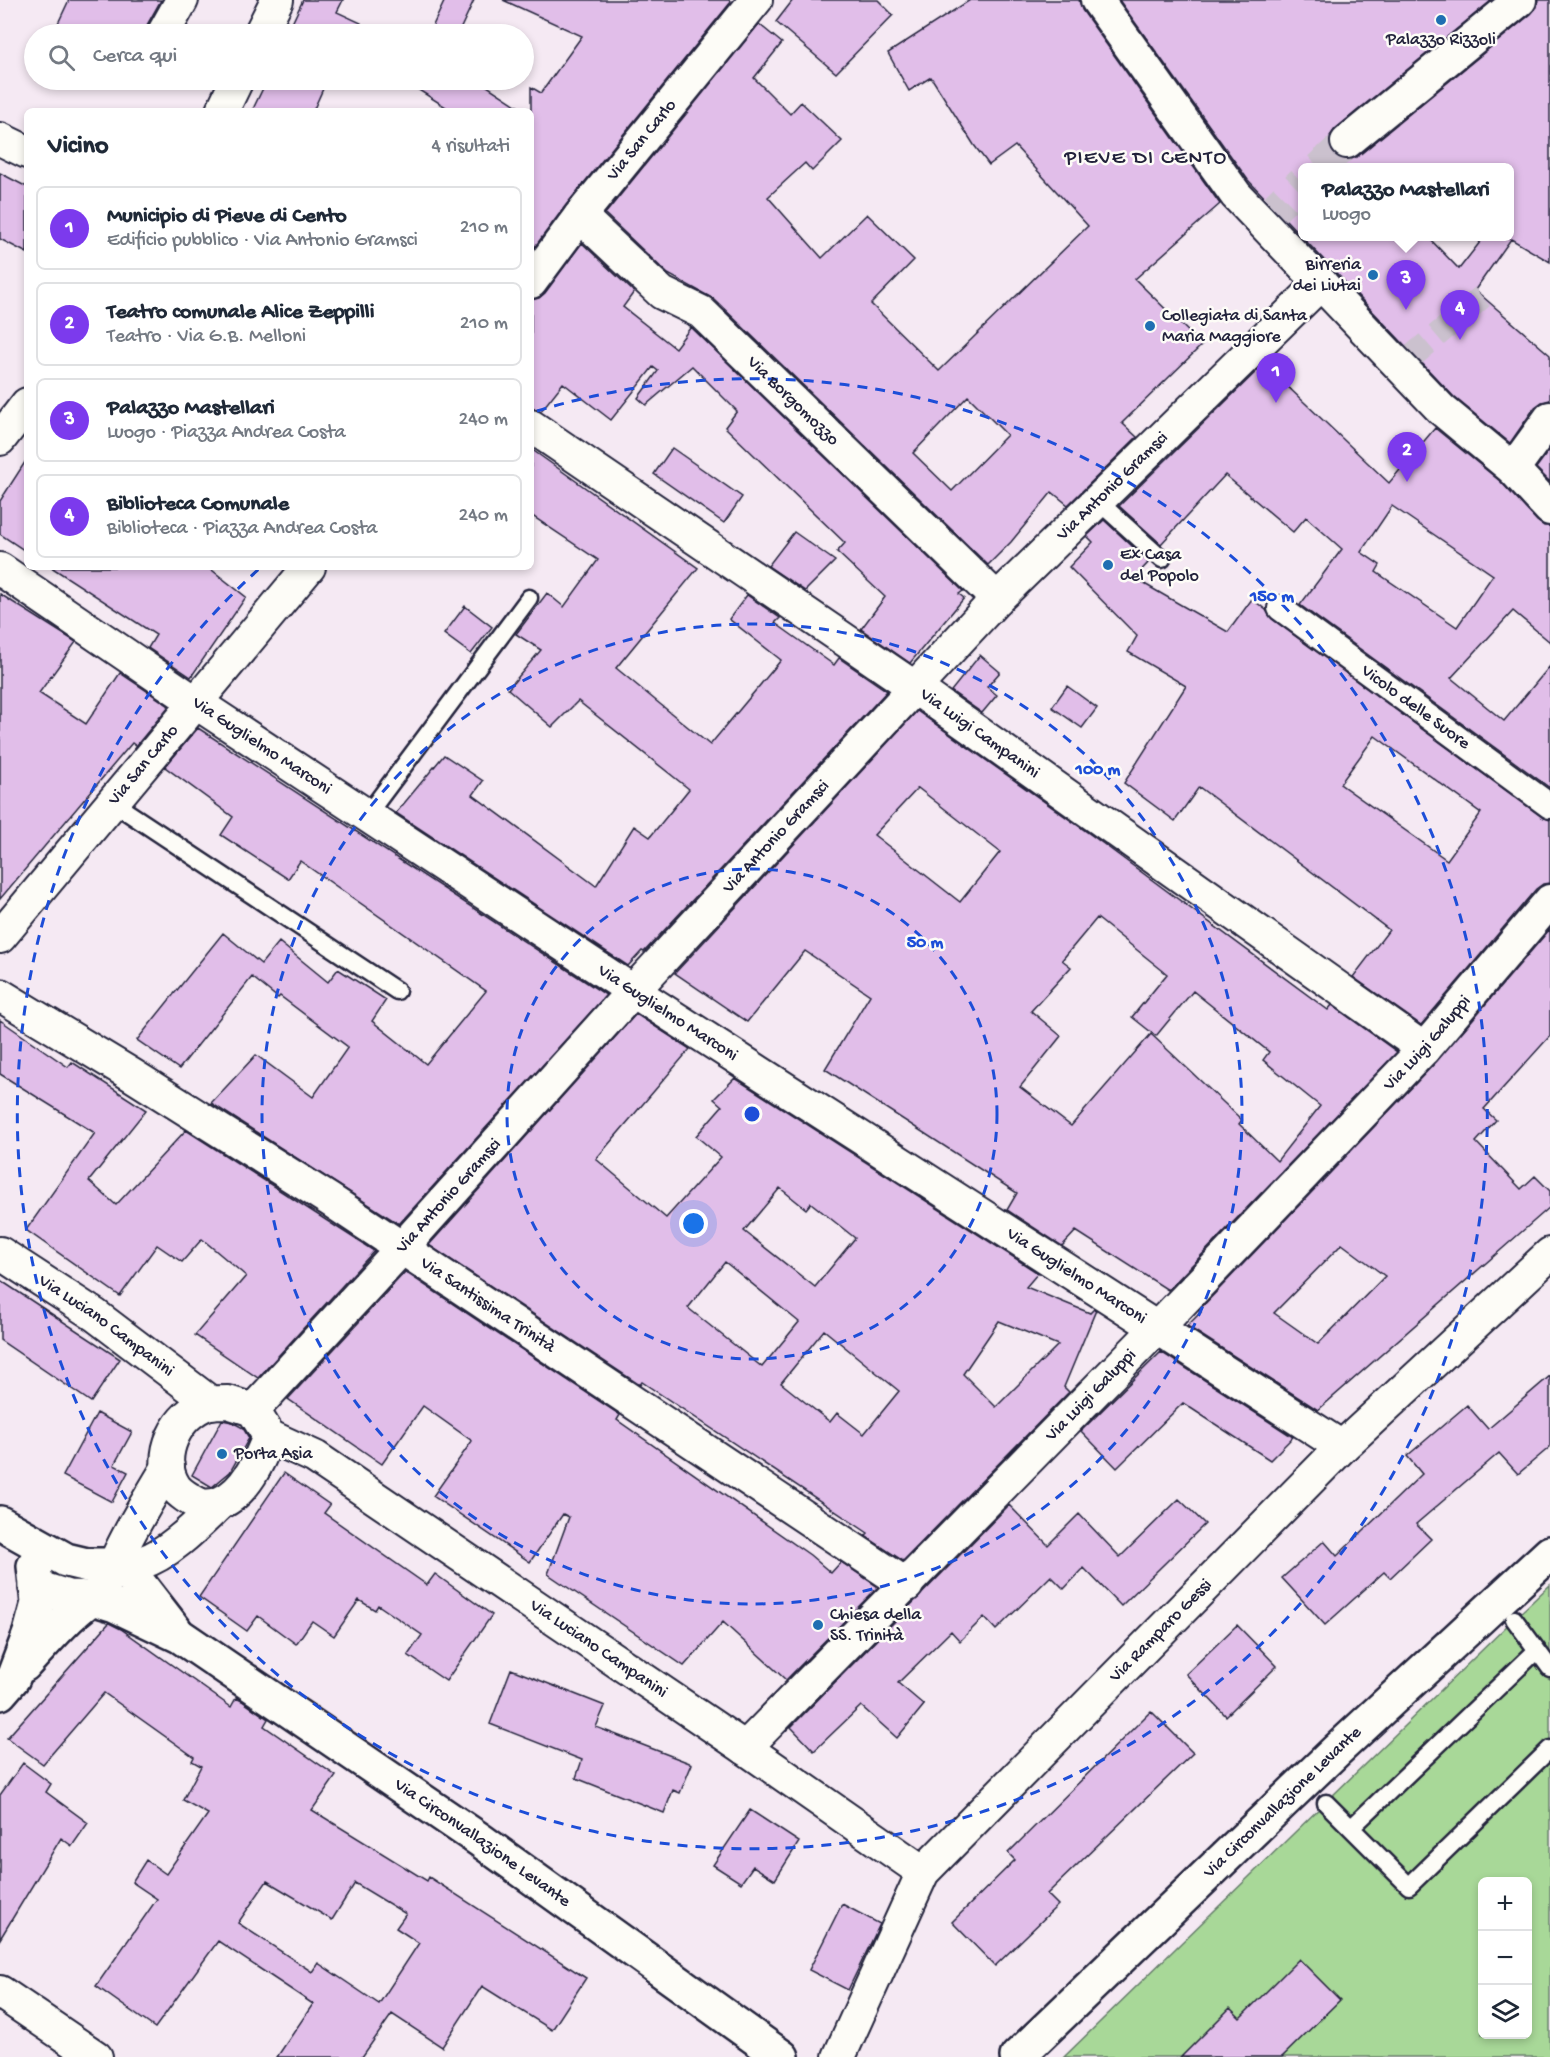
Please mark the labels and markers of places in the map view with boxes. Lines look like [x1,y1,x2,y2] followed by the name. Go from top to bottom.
[1434,13,1448,27] marker: Palazzo Rizzoli
[1385,30,1496,51] place label: Palazzo Rizzoli
[1293,255,1362,297] place label: Birreria dei Liutai
[1386,260,1426,310] pin: 3
[1366,268,1380,282] marker: Birreria dei Liutai
[1440,290,1480,340] pin: 4
[1162,306,1308,348] place label: Collegiata di Santa Maria Maggiore
[1143,319,1157,333] marker: Collegiata di Santa Maria Maggiore
[1256,354,1296,403] pin: 1
[1388,432,1426,482] pin: 2
[1120,545,1199,587] place label: Ex Casa del Popolo
[1101,558,1115,572] marker: Ex Casa del Popolo
[742,1104,762,1124] centre of rings
[233,1444,313,1465] place label: Porta Asia
[215,1447,229,1461] marker: Porta Asia
[830,1605,922,1647] place label: Chiesa della SS. Trinità
[811,1618,825,1632] marker: Chiesa della SS. Trinità

